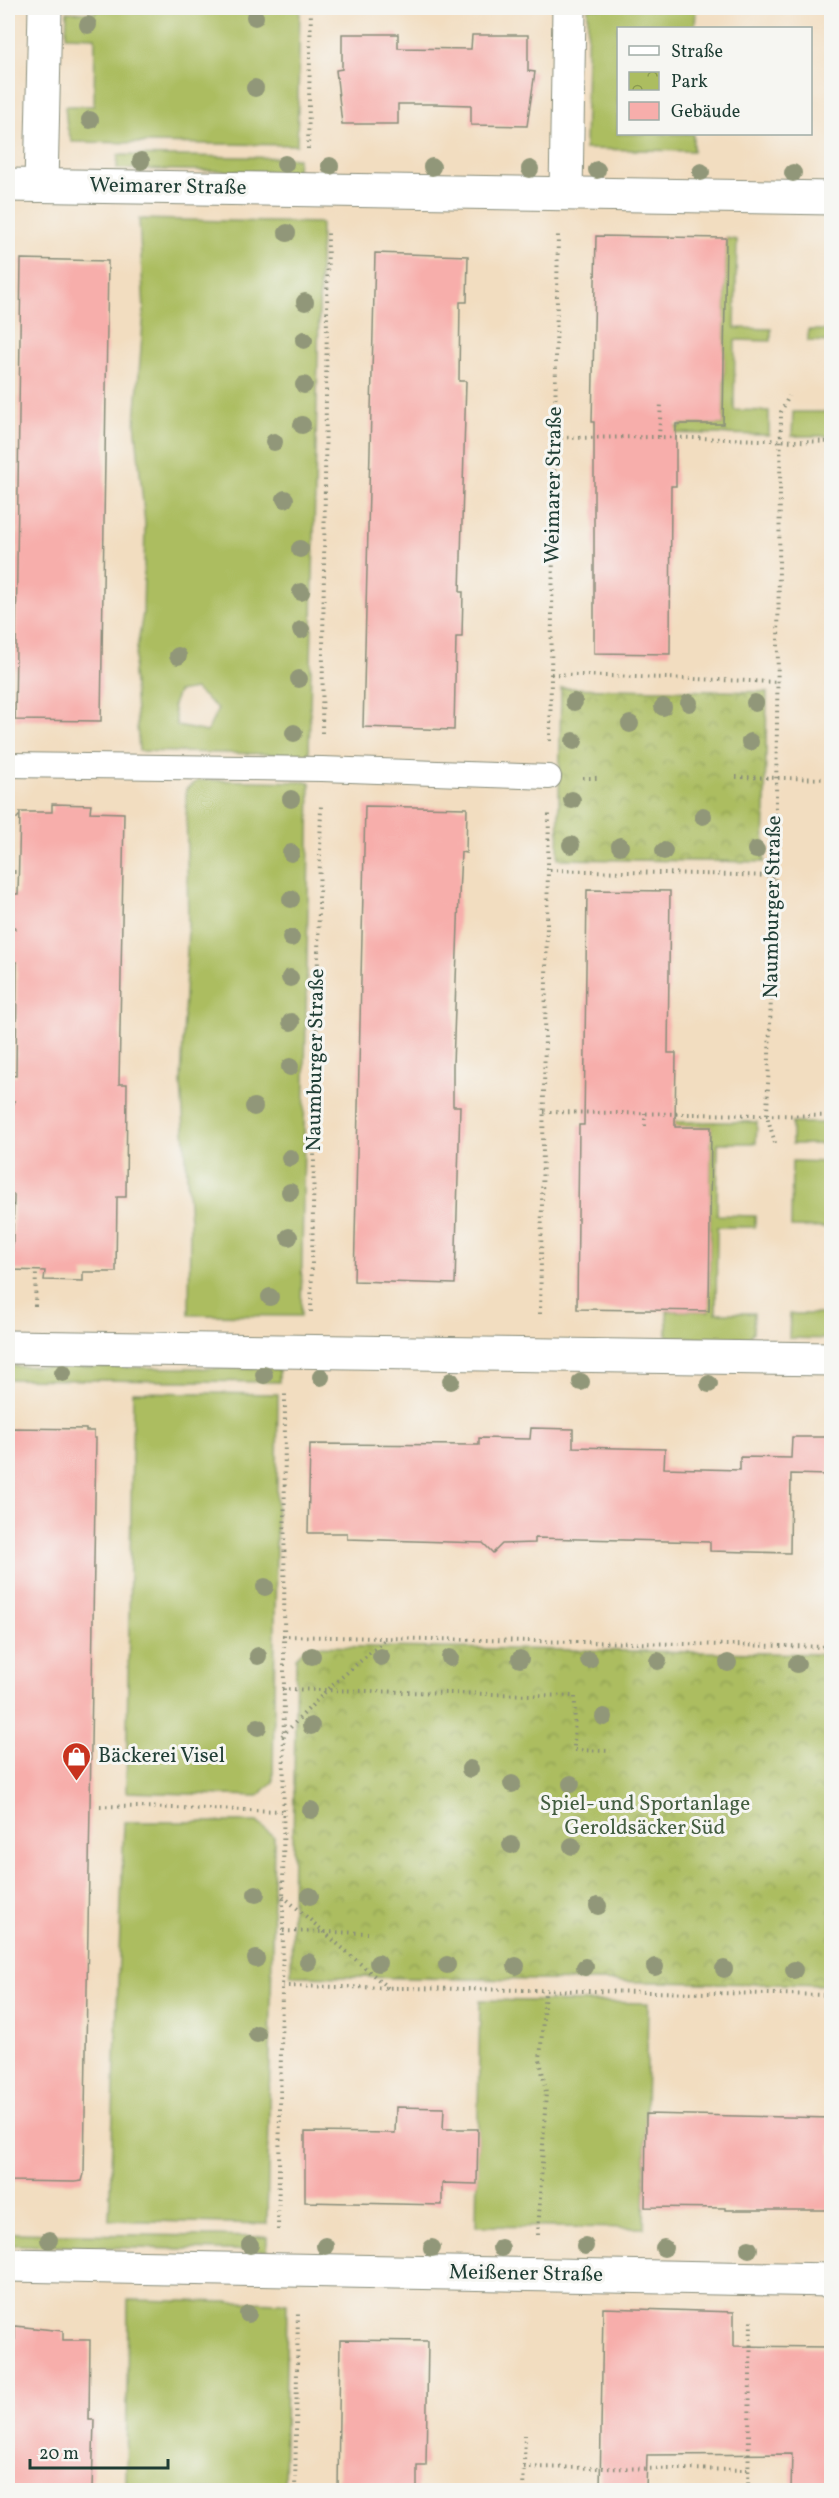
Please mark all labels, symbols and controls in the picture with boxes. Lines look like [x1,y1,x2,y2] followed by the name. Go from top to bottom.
[617,27,812,135] legend
[671,40,723,65] text: Straße
[671,70,708,95] text: Park
[671,100,740,125] text: Gebäude
[89,171,247,203] street label: Weimarer Straße
[538,406,570,564] street label: Weimarer Straße
[757,815,789,999] street label: Naumburger Straße
[300,968,332,1152] street label: Naumburger Straße
[61,1740,93,1782] shop icon: Bäckerei Visel
[98,1742,225,1771] place label: Bäckerei Visel
[540,1790,750,1843] park label: Spiel- und Sportanlage Geroldsäcker Süd
[449,2258,603,2290] street label: Meißener Straße
[30,2432,168,2470] scale bar
[39,2442,79,2467] text: 20 m

